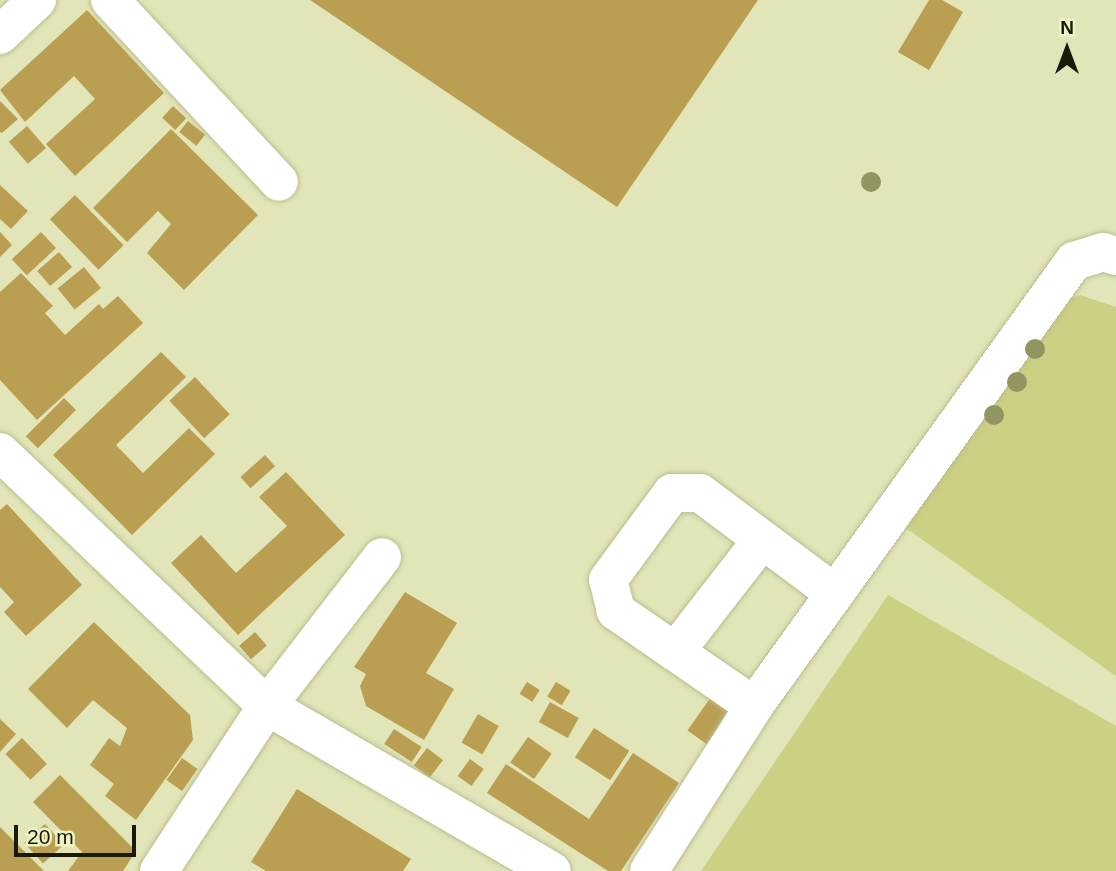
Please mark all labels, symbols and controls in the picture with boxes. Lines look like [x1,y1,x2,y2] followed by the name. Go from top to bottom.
[1032,14,1102,84] north arrow
[1060,17,1074,38] text: N
[18,812,140,856] scale bar
[27,825,74,848] text: 20 m

